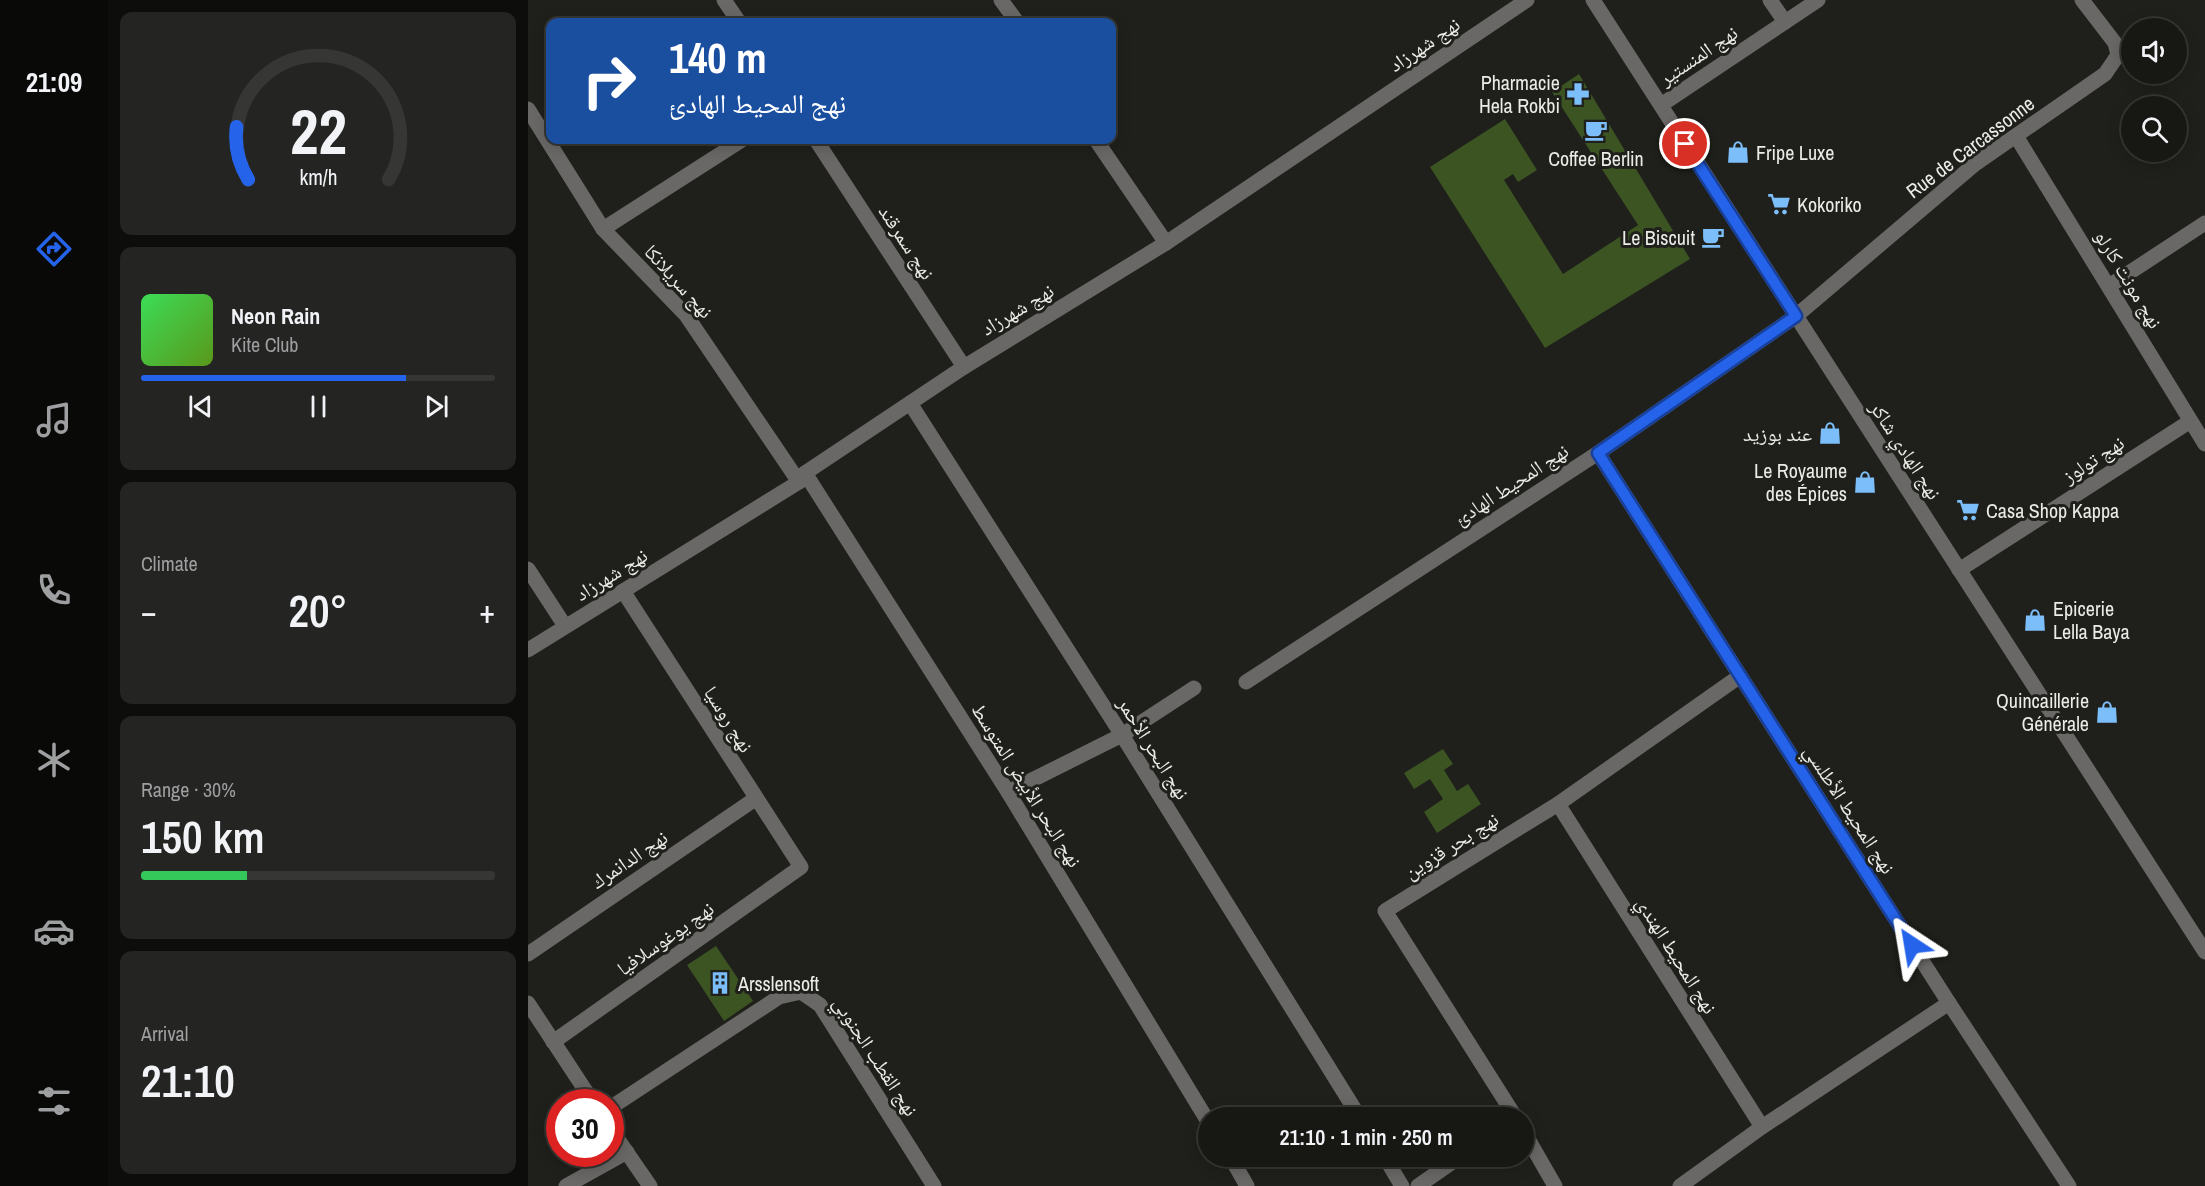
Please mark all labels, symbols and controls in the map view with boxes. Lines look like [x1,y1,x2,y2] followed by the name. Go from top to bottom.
[1383,10,1465,78] street label: نهج شهرزاد
[2121,18,2187,162] map controls
[2121,18,2187,84] button: sound
[1652,19,1743,92] street label: نهج المنستير
[669,30,767,86] text: 140 m
[570,42,648,120] icon: right
[26,64,82,100] text: 21:09
[1479,69,1560,119] place label: Pharmacie Hela Rokbi
[1565,81,1591,107] pharmacy icon: Pharmacie Hela Rokbi
[669,85,846,121] text: نهج المحيط الهادئ
[290,90,346,174] text: 22
[1900,90,2040,204] street label: Rue de Carcassonne
[2121,96,2187,162] button: search
[1583,117,1609,143] cafe icon: Coffee Berlin
[1659,118,1710,169] pin
[1668,127,1701,160] icon: arrive
[1725,139,1751,165] shop icon: Fripe Luxe
[1756,139,1834,166] place label: Fripe Luxe
[1548,145,1644,172] place label: Coffee Berlin
[299,164,337,193] text: km/h
[1766,191,1792,217] supermarket icon: Kokoriko
[1797,191,1862,218] place label: Kokoriko
[873,199,941,285] street label: نهج سمرقند
[1622,224,1695,251] place label: Le Biscuit
[1700,224,1726,250] cafe icon: Le Biscuit
[2089,225,2169,333] street label: نهج مونت كارلو
[33,228,75,270] icon: directions
[639,238,719,324] street label: نهج سريلانكا
[975,277,1059,341] street label: نهج شهرزاد
[231,301,320,331] text: Neon Rain
[231,331,298,358] text: Kite Club
[184,390,217,423] icon: previous
[302,390,335,423] icon: pause
[420,390,453,423] icon: next
[1861,395,1948,506] street label: نهج الهادي شاكر
[33,399,75,441] icon: music
[1743,420,1812,447] place label: عند بوزيد
[1817,420,1843,446] shop icon: عند بوزيد
[2056,429,2129,490] street label: نهج تولوز
[1449,437,1573,531] street label: نهج المحيط الهادئ
[1754,457,1847,507] place label: Le Royaume des Épices
[1852,469,1878,495] shop icon: Le Royaume des Épices
[1955,497,1981,523] supermarket icon: Casa Shop Kappa
[1986,497,2119,524] place label: Casa Shop Kappa
[570,541,652,607] street label: نهج شهرزاد
[141,550,198,577] text: Climate
[33,569,75,611] icon: phone
[288,580,348,641] text: 20°
[141,589,157,633] text: −
[479,589,495,633] text: +
[2053,595,2130,645] place label: Epicerie Lella Baya
[2022,607,2048,633] shop icon: Epicerie Lella Baya
[698,681,760,757] street label: نهج روسيا
[1996,687,2089,737] place label: Quincaillerie Générale
[1111,691,1196,804] street label: نهج البحر الأحمر
[966,698,1088,872] street label: نهج البحر الأبيض المتوسط
[2094,699,2120,725] shop icon: Quincaillerie Générale
[33,739,75,781] icon: climate
[1796,739,1902,881] street label: نهج المحيط الأطلسي
[141,776,236,803] text: Range · 30%
[1399,805,1503,885] street label: نهج بحر قزوين
[141,806,265,867] text: 150 km
[585,823,673,895] street label: نهج الدانمرك
[1628,891,1724,1020] street label: نهج المحيط الهندي
[611,895,719,981] street label: نهج يوغوسلافيا
[33,910,75,952] icon: car
[1880,913,1944,977] position arrow
[707,970,733,996] building icon: Arsslensoft
[737,970,820,997] place label: Arsslensoft
[825,991,925,1123] street label: نهج القطب الجنوبي
[141,1020,188,1047] text: Arrival
[141,1050,235,1111] text: 21:10
[33,1080,75,1122] icon: filters
[546,1089,624,1167] speed limit sign: 30
[1279,1122,1453,1152] text: 21:10 · 1 min · 250 m

